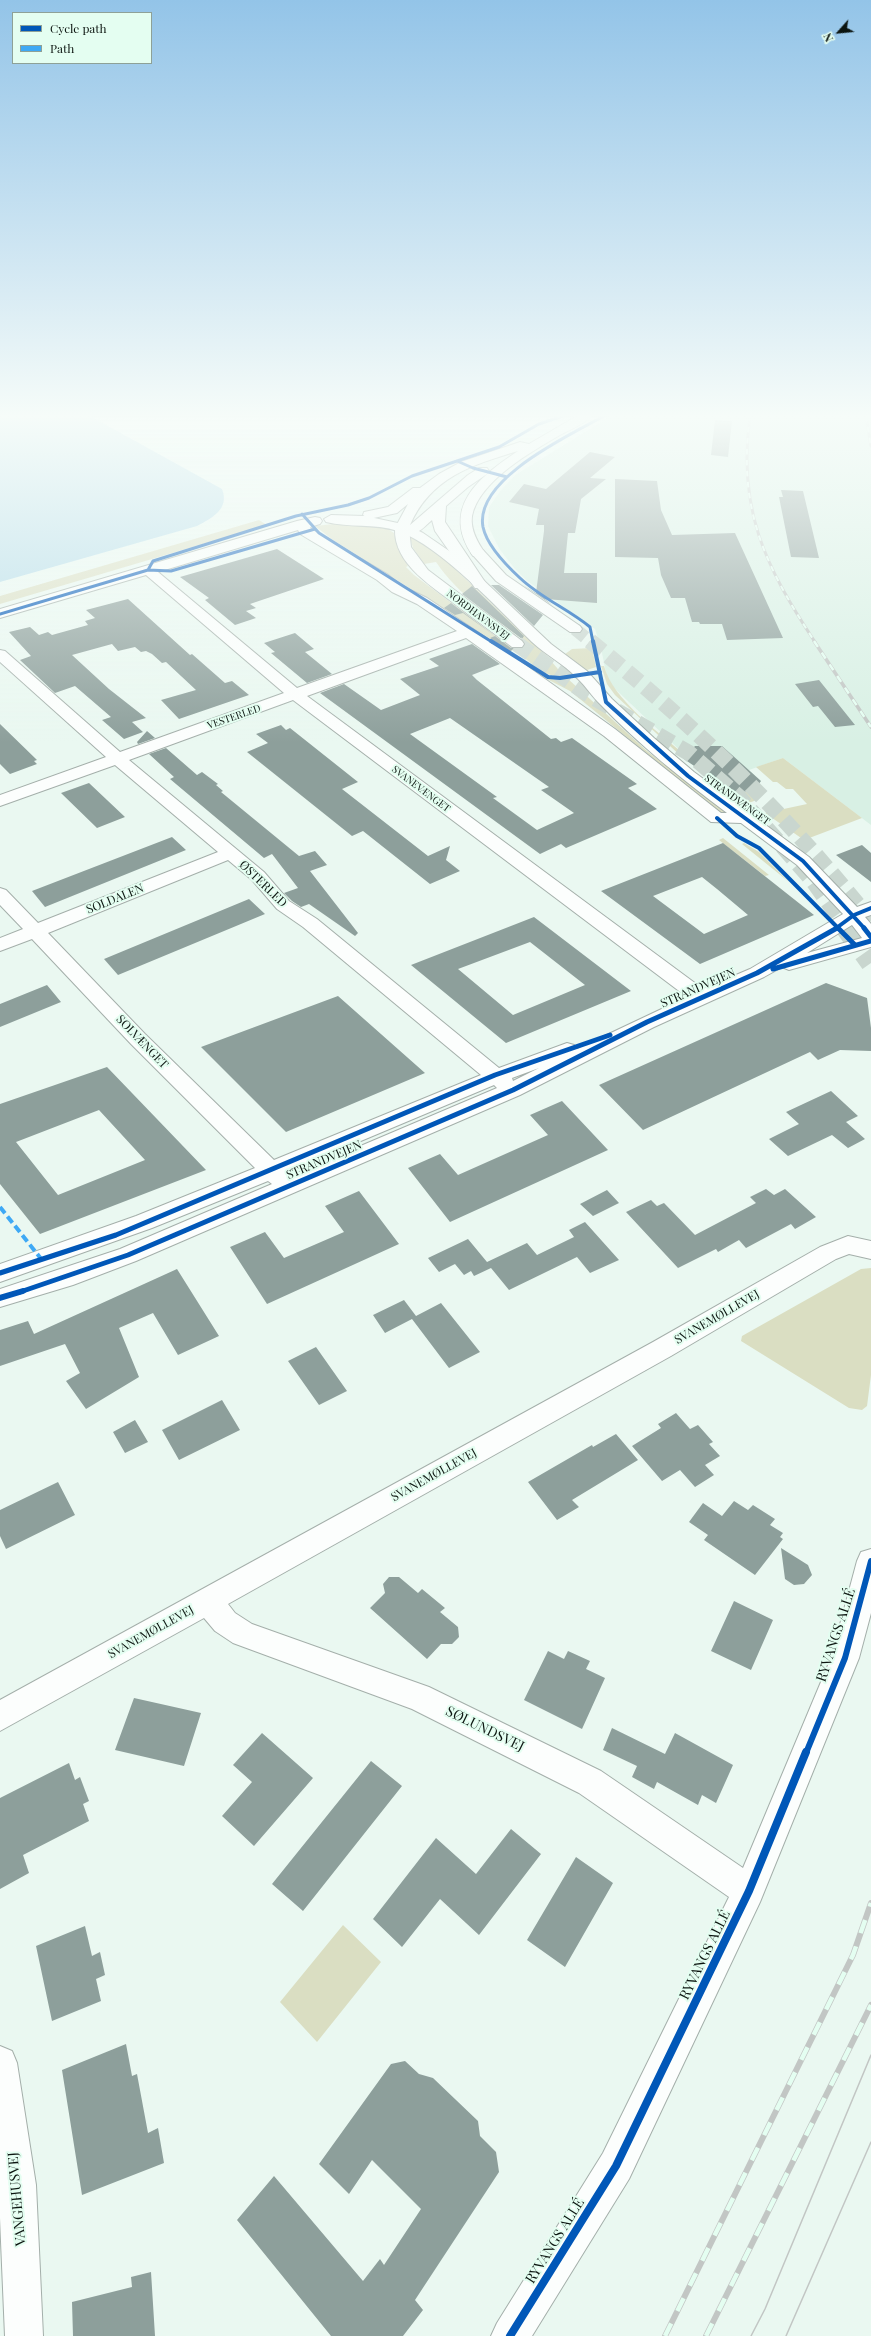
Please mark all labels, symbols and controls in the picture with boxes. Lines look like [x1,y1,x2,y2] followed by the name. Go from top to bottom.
[12,12,152,64] legend
[819,12,859,52] north arrow
[50,20,107,36] text: Cycle path
[819,31,836,45] text: N
[50,40,74,56] text: Path
[444,587,512,643] street label: NORDHAVNSVEJ
[206,702,262,732] street label: VESTERLED
[389,763,453,815] street label: SVANEVÆNGET
[702,772,772,828] street label: STRANDVÆNGET
[236,858,290,910] street label: ØSTERLED
[84,881,146,917] street label: SOLDALEN
[658,965,738,1011] street label: STRANDVEJEN
[113,1012,171,1072] street label: SOLVÆNGET
[284,1138,364,1182] street label: STRANDVEJEN
[672,1287,762,1347] street label: SVANEMØLLEVEJ
[389,1445,479,1505] street label: SVANEMØLLEVEJ
[813,1586,859,1684] street label: RYVANGS ALLÉ
[106,1602,196,1662] street label: SVANEMØLLEVEJ
[443,1703,527,1755] street label: SØLUNDSVEJ
[676,1908,734,2002] street label: RYVANGS ALLÉ
[5,2151,29,2247] street label: VANGEHUSVEJ
[522,2195,588,2287] street label: RYVANGS ALLÉ

